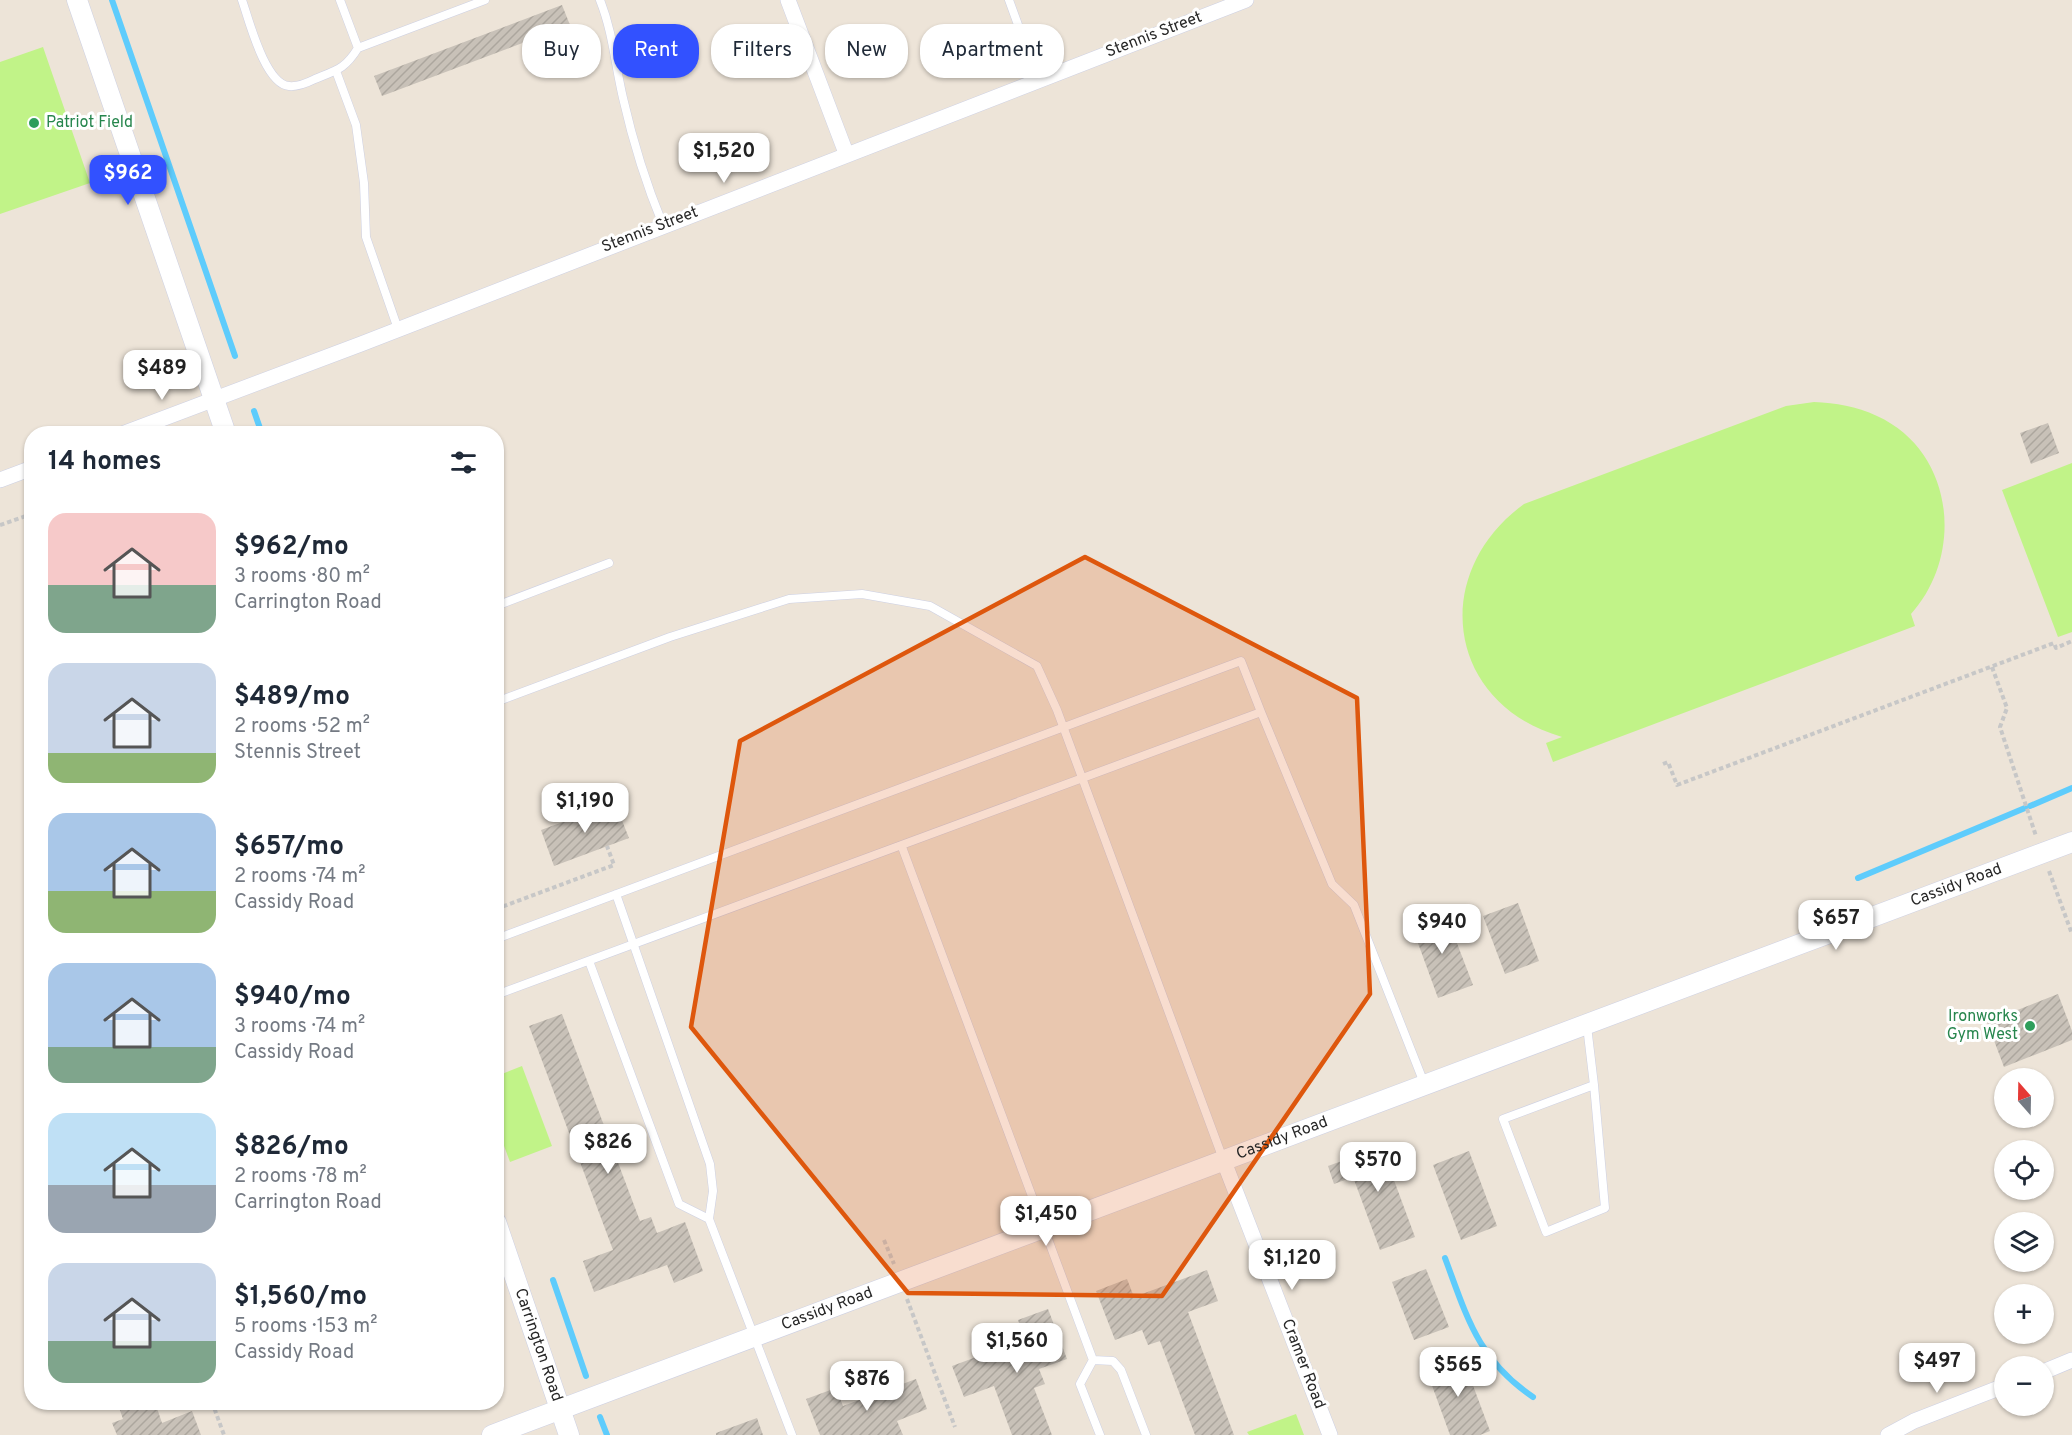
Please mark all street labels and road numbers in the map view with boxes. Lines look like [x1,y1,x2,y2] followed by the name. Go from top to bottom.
[1103,7,1205,63] street label: Stennis Street
[599,202,701,258] street label: Stennis Street
[1908,859,2005,912] street label: Cassidy Road
[1234,1112,1331,1165] street label: Cassidy Road
[779,1283,876,1335] street label: Cassidy Road
[510,1286,567,1404] street label: Carrington Road
[1277,1316,1329,1412] street label: Cramer Road

